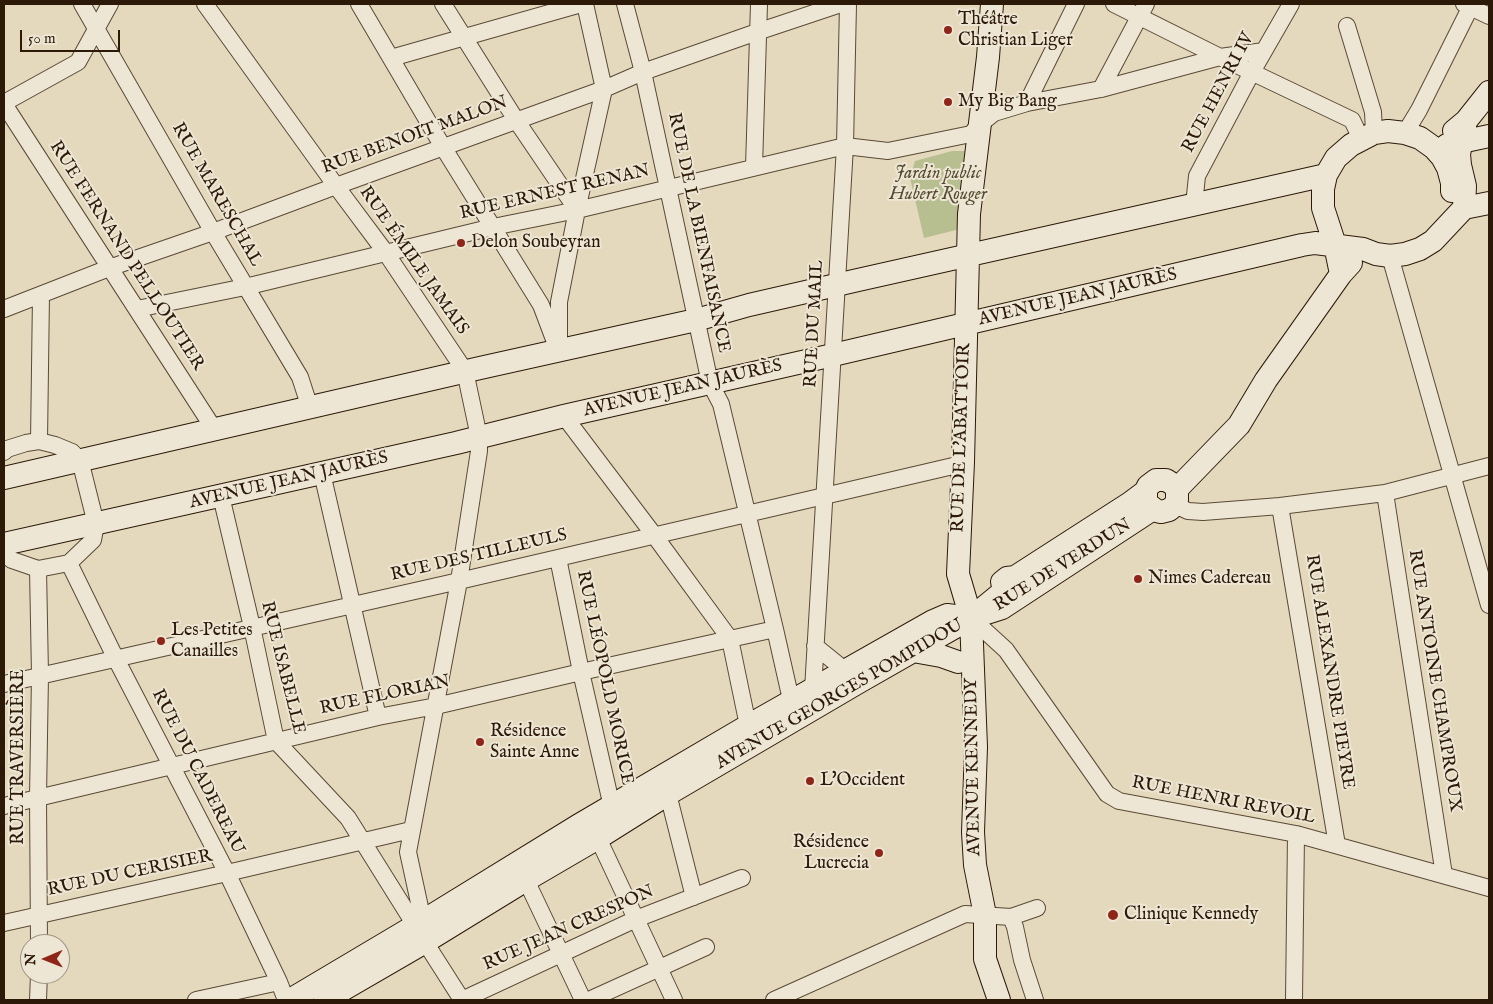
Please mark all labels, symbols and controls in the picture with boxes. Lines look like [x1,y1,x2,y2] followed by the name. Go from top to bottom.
[958,9,1073,52] place label: Théâtre Christian Liger
[22,20,122,52] scale bar
[942,24,954,36] marker: Théâtre Christian Liger
[28,29,56,48] text: 50 m
[1178,29,1260,157] street label: RUE HENRI IV
[958,91,1057,113] place label: My Big Bang
[319,92,511,180] street label: RUE BENOIT MALON
[942,96,954,108] marker: My Big Bang
[662,111,734,355] street label: RUE DE LA BIENFAISANCE
[166,119,266,271] street label: RUE MARESCHAL
[44,137,208,375] street label: RUE FERNAND PELLOUTIER
[458,161,652,225] street label: RUE ERNEST RENAN
[889,163,987,205] park label: Jardin public Hubert Rouger
[354,183,472,339] street label: RUE ÉMILE JAMAIS
[471,232,601,254] place label: Delon Soubeyran
[455,237,467,249] marker: Delon Soubeyran
[801,260,829,388] street label: RUE DU MAIL
[977,265,1179,331] street label: AVENUE JEAN JAURÈS
[948,343,976,533] street label: RUE DE L'ABATTOIR
[582,356,784,422] street label: AVENUE JEAN JAURÈS
[188,448,390,514] street label: AVENUE JEAN JAURÈS
[990,515,1136,617] street label: RUE DE VERDUN
[389,525,569,587] street label: RUE DES TILLEULS
[1403,548,1465,814] street label: RUE ANTOINE CHAMPROUX
[1300,553,1358,791] street label: RUE ALEXANDRE PIEYRE
[1148,568,1271,590] place label: Nimes Cadereau
[571,569,637,787] street label: RUE LÉOPOLD MORICE
[1132,573,1144,585] marker: Nimes Cadereau
[255,599,309,737] street label: RUE ISABELLE
[712,615,968,775] street label: AVENUE GEORGES POMPIDOU
[171,620,253,662] place label: Les Petites Canailles
[155,635,167,647] marker: Les Petites Canailles
[8,669,30,845] street label: RUE TRAVERSIÈRE
[318,672,452,720] street label: RUE FLORIAN
[962,678,986,856] street label: AVENUE KENNEDY
[146,686,248,858] street label: RUE DU CADEREAU
[490,721,579,764] place label: Résidence Sainte Anne
[474,736,486,748] marker: Résidence Sainte Anne
[820,770,905,792] place label: L'Occident
[1130,773,1316,829] street label: RUE HENRI REVOIL
[804,775,816,787] marker: L'Occident
[793,832,869,874] place label: Résidence Lucrecia
[46,846,214,902] street label: RUE DU CERISIER
[873,847,885,859] marker: Résidence Lucrecia
[480,882,658,976] street label: RUE JEAN CRESPON
[1124,904,1258,926] place label: Clinique Kennedy
[1106,908,1120,922] marker: Clinique Kennedy
[20,934,70,984] north arrow
[22,953,40,965] text: N

